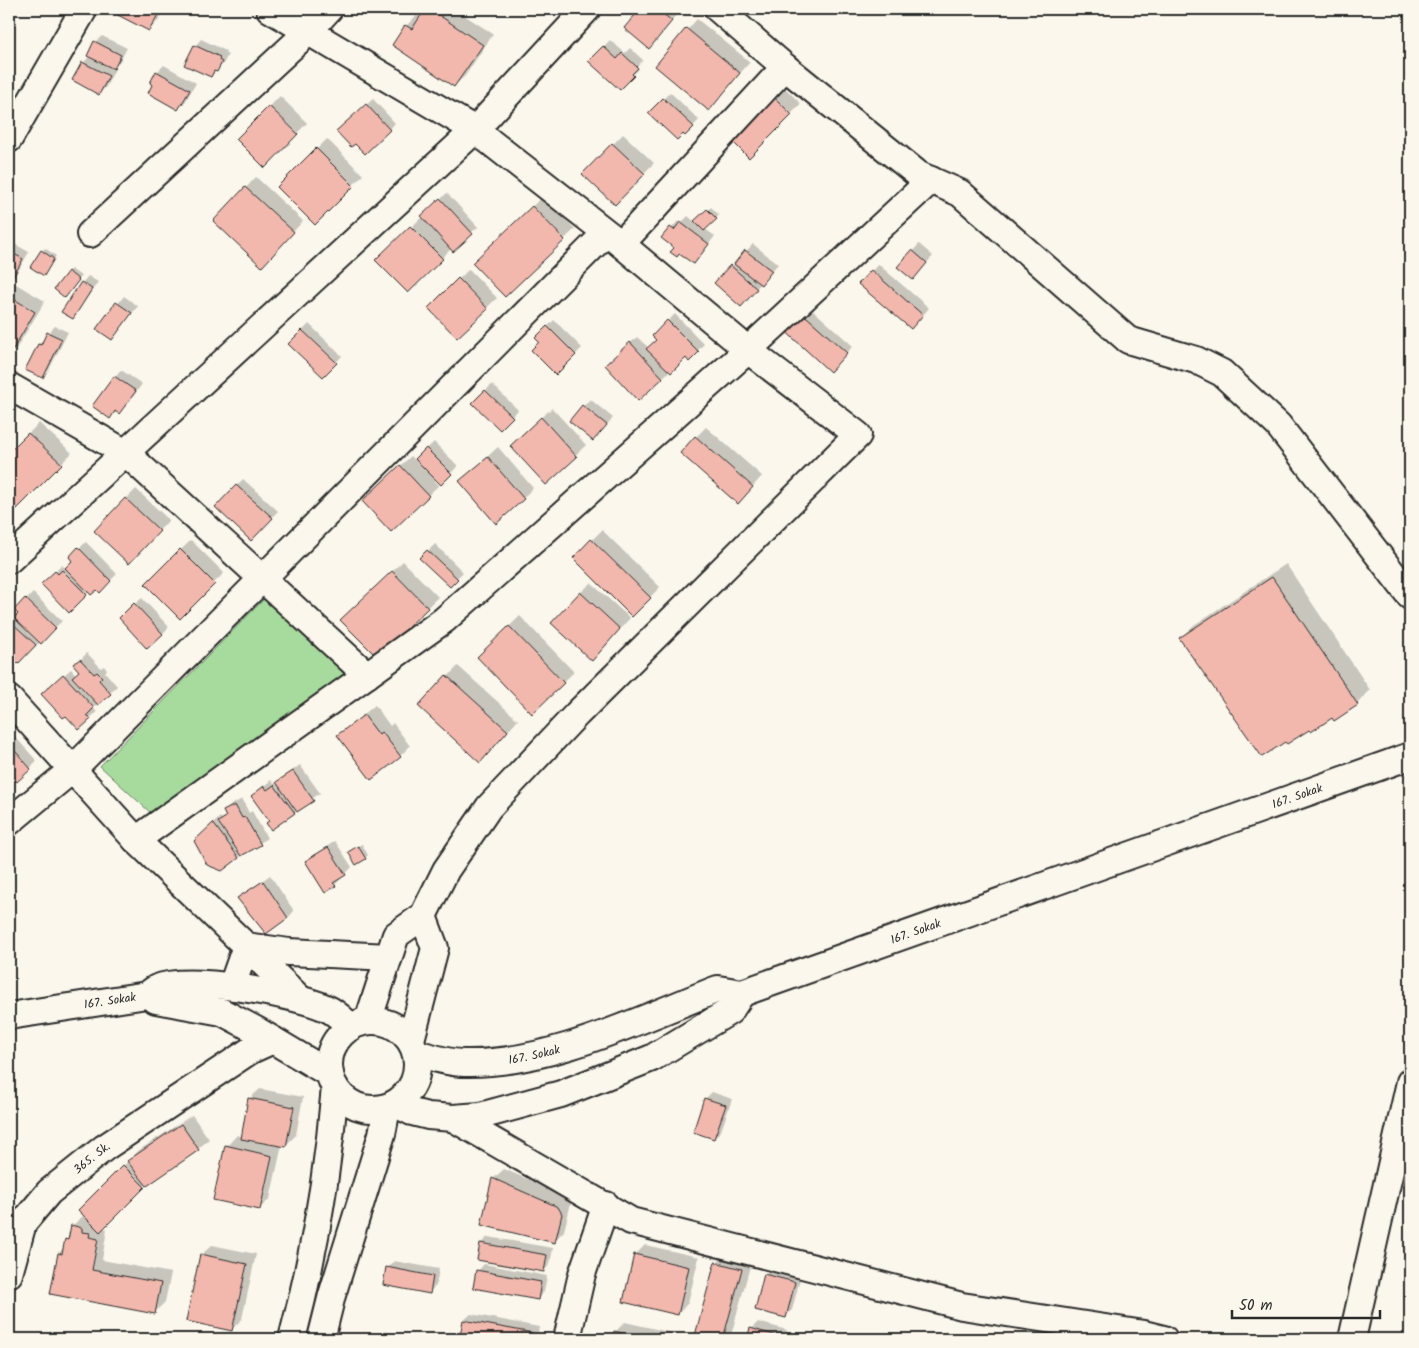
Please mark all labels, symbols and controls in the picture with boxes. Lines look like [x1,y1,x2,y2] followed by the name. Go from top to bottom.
[1269,779,1326,814] street label: 167. Sokak
[888,914,944,950] street label: 167. Sokak
[83,988,138,1014] street label: 167. Sokak
[507,1040,563,1070] street label: 167. Sokak
[69,1137,114,1179] street label: 365. Sk.
[1232,1288,1379,1320] scale bar
[1239,1294,1273,1318] text: 50 m

